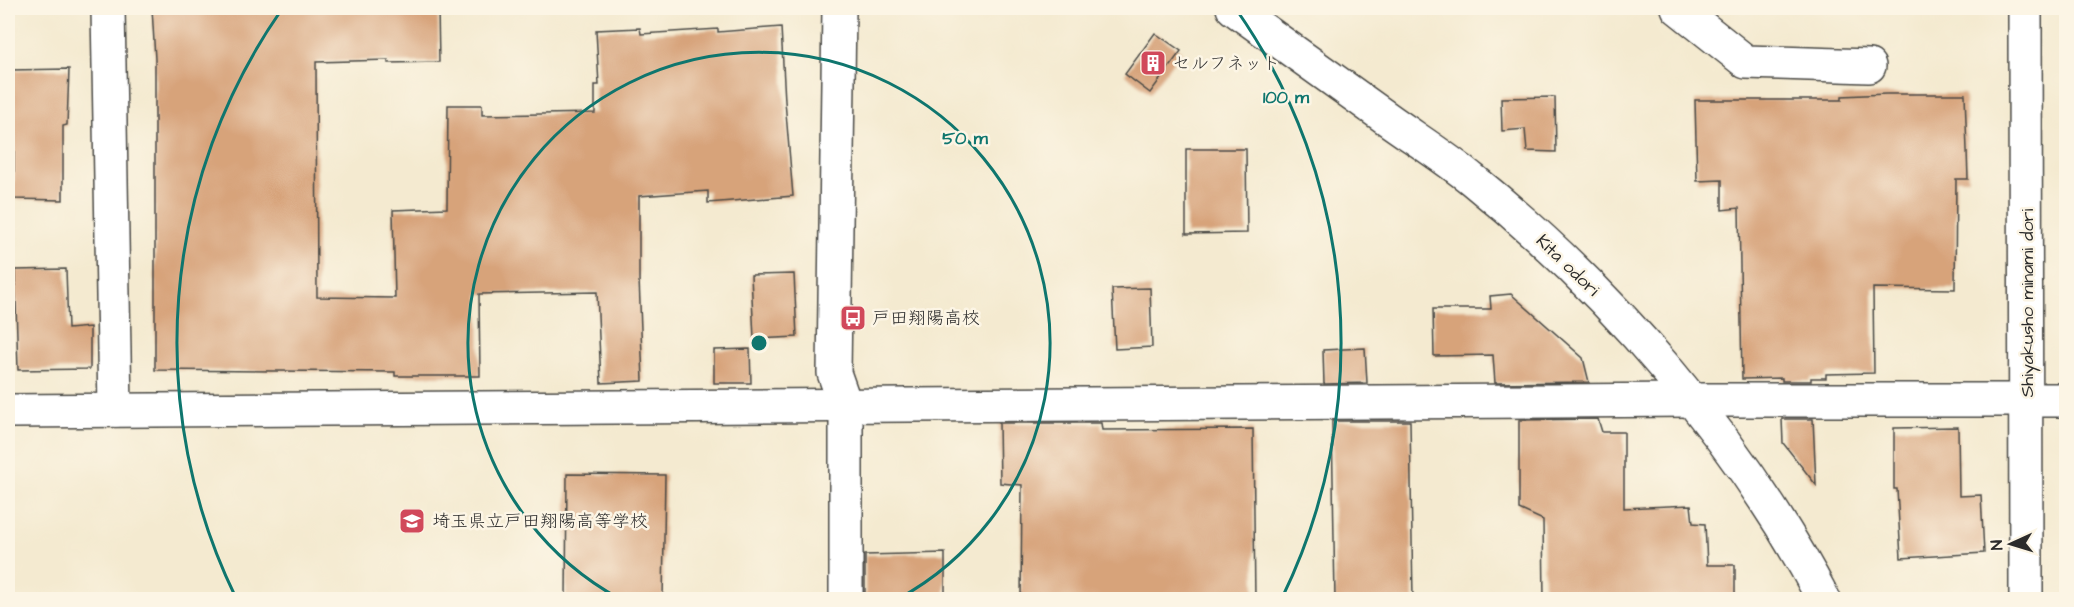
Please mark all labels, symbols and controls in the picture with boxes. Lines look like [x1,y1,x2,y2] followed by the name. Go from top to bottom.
[1138,48,1168,78] building icon: セルフネット
[1172,51,1280,76] place label: セルフネット
[1263,85,1310,110] text: 100 m
[942,126,989,151] text: 50 m
[2015,208,2041,397] street label: Shiyakusho minami dori
[1530,229,1605,302] street label: Kita odori
[838,303,868,333] bus stop icon: 戸田翔陽高校
[872,306,980,331] place label: 戸田翔陽高校
[749,333,769,353] centre of rings
[397,506,427,536] school or university icon: 埼玉県立戸田翔陽高等学校
[432,509,648,534] place label: 埼玉県立戸田翔陽高等学校
[1981,514,2041,574] north arrow
[1986,539,2008,551] text: N

